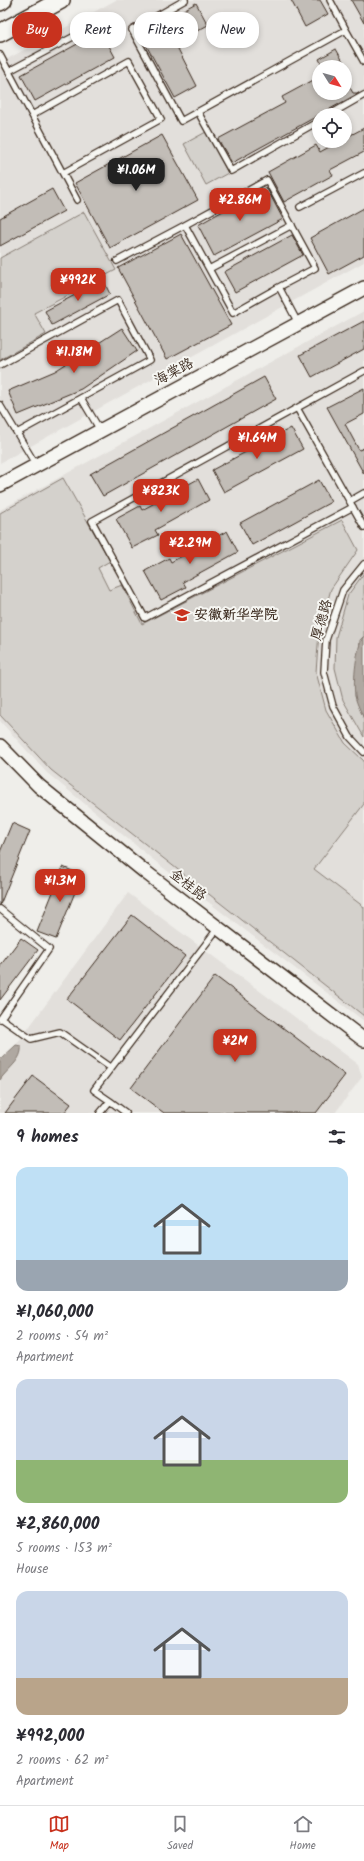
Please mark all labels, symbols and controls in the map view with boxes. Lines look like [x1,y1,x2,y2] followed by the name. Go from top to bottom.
[12,12,62,48] chip: Buy
[70,12,126,48] chip: Rent
[134,12,198,48] chip: Filters
[206,12,259,48] chip: New
[312,60,352,100] north arrow
[312,60,352,148] map controls
[312,108,352,148] button: locate
[103,158,169,192] pin: ¥1.06M
[117,160,155,181] text: ¥1.06M
[207,188,273,222] pin: ¥2.86M
[218,190,262,211] text: ¥2.86M
[50,268,106,302] pin: ¥992K
[60,270,96,291] text: ¥992K
[41,340,107,374] pin: ¥1.18M
[56,342,92,363] text: ¥1.18M
[150,352,198,392] street label: 海棠路
[224,426,290,460] pin: ¥1.64M
[238,428,276,449] text: ¥1.64M
[133,479,189,513] pin: ¥823K
[142,481,180,502] text: ¥823K
[157,531,223,565] pin: ¥2.29M
[169,533,211,554] text: ¥2.29M
[306,597,338,643] street label: 厚德路
[194,604,278,626] place label: 安徽新华学院
[173,606,191,624] school or university icon: 安徽新华学院
[165,863,211,907] street label: 金桂路
[32,869,88,903] pin: ¥1.3M
[44,871,76,892] text: ¥1.3M
[216,1029,254,1063] pin: ¥2M
[222,1031,248,1052] text: ¥2M
[16,1124,79,1151] text: 9 homes
[326,1126,348,1148] icon: filters
[146,1193,218,1265] icon: home
[16,1299,93,1326] text: ¥1,060,000
[16,1326,108,1347] text: 2 rooms · 54 m²
[16,1347,74,1368] text: Apartment
[146,1405,218,1477] icon: home
[16,1511,99,1538] text: ¥2,860,000
[16,1538,112,1559] text: 5 rooms · 153 m²
[16,1559,48,1580] text: House
[146,1617,218,1689] icon: home
[16,1723,84,1750] text: ¥992,000
[16,1750,109,1771] text: 2 rooms · 62 m²
[16,1771,74,1792] text: Apartment
[48,1813,70,1855] tab: Map
[167,1813,193,1855] tab: Saved
[290,1813,316,1855] tab: Home

